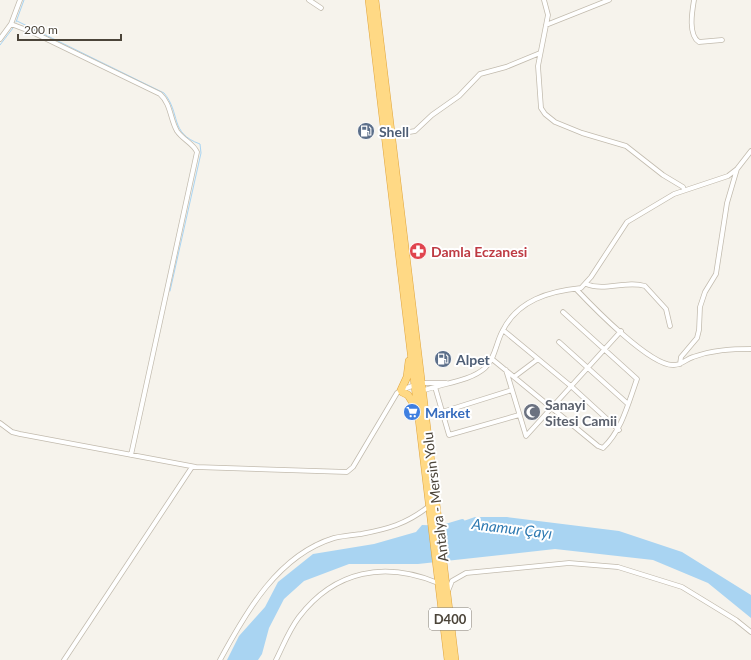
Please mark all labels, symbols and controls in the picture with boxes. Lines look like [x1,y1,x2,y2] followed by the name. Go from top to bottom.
[18,16,121,42] scale bar
[24,22,58,37] text: 200 m
[356,121,376,141] fuel station icon: Shell
[379,123,409,140] place label: Shell
[408,241,428,261] pharmacy icon: Damla Eczanesi
[431,243,527,260] place label: Damla Eczanesi
[433,349,453,369] fuel station icon: Alpet
[455,351,491,368] place label: Alpet
[545,396,617,429] place label: Sanayi Sitesi Camii
[402,402,422,422] supermarket icon: Market
[522,402,542,422] mosque icon: Sanayi Sitesi Camii
[425,404,471,421] place label: Market
[419,431,451,563] street label: Antalya - Mersin Yolu
[470,514,553,542] water label: Anamur Çayı
[429,608,471,630] road number: D400

